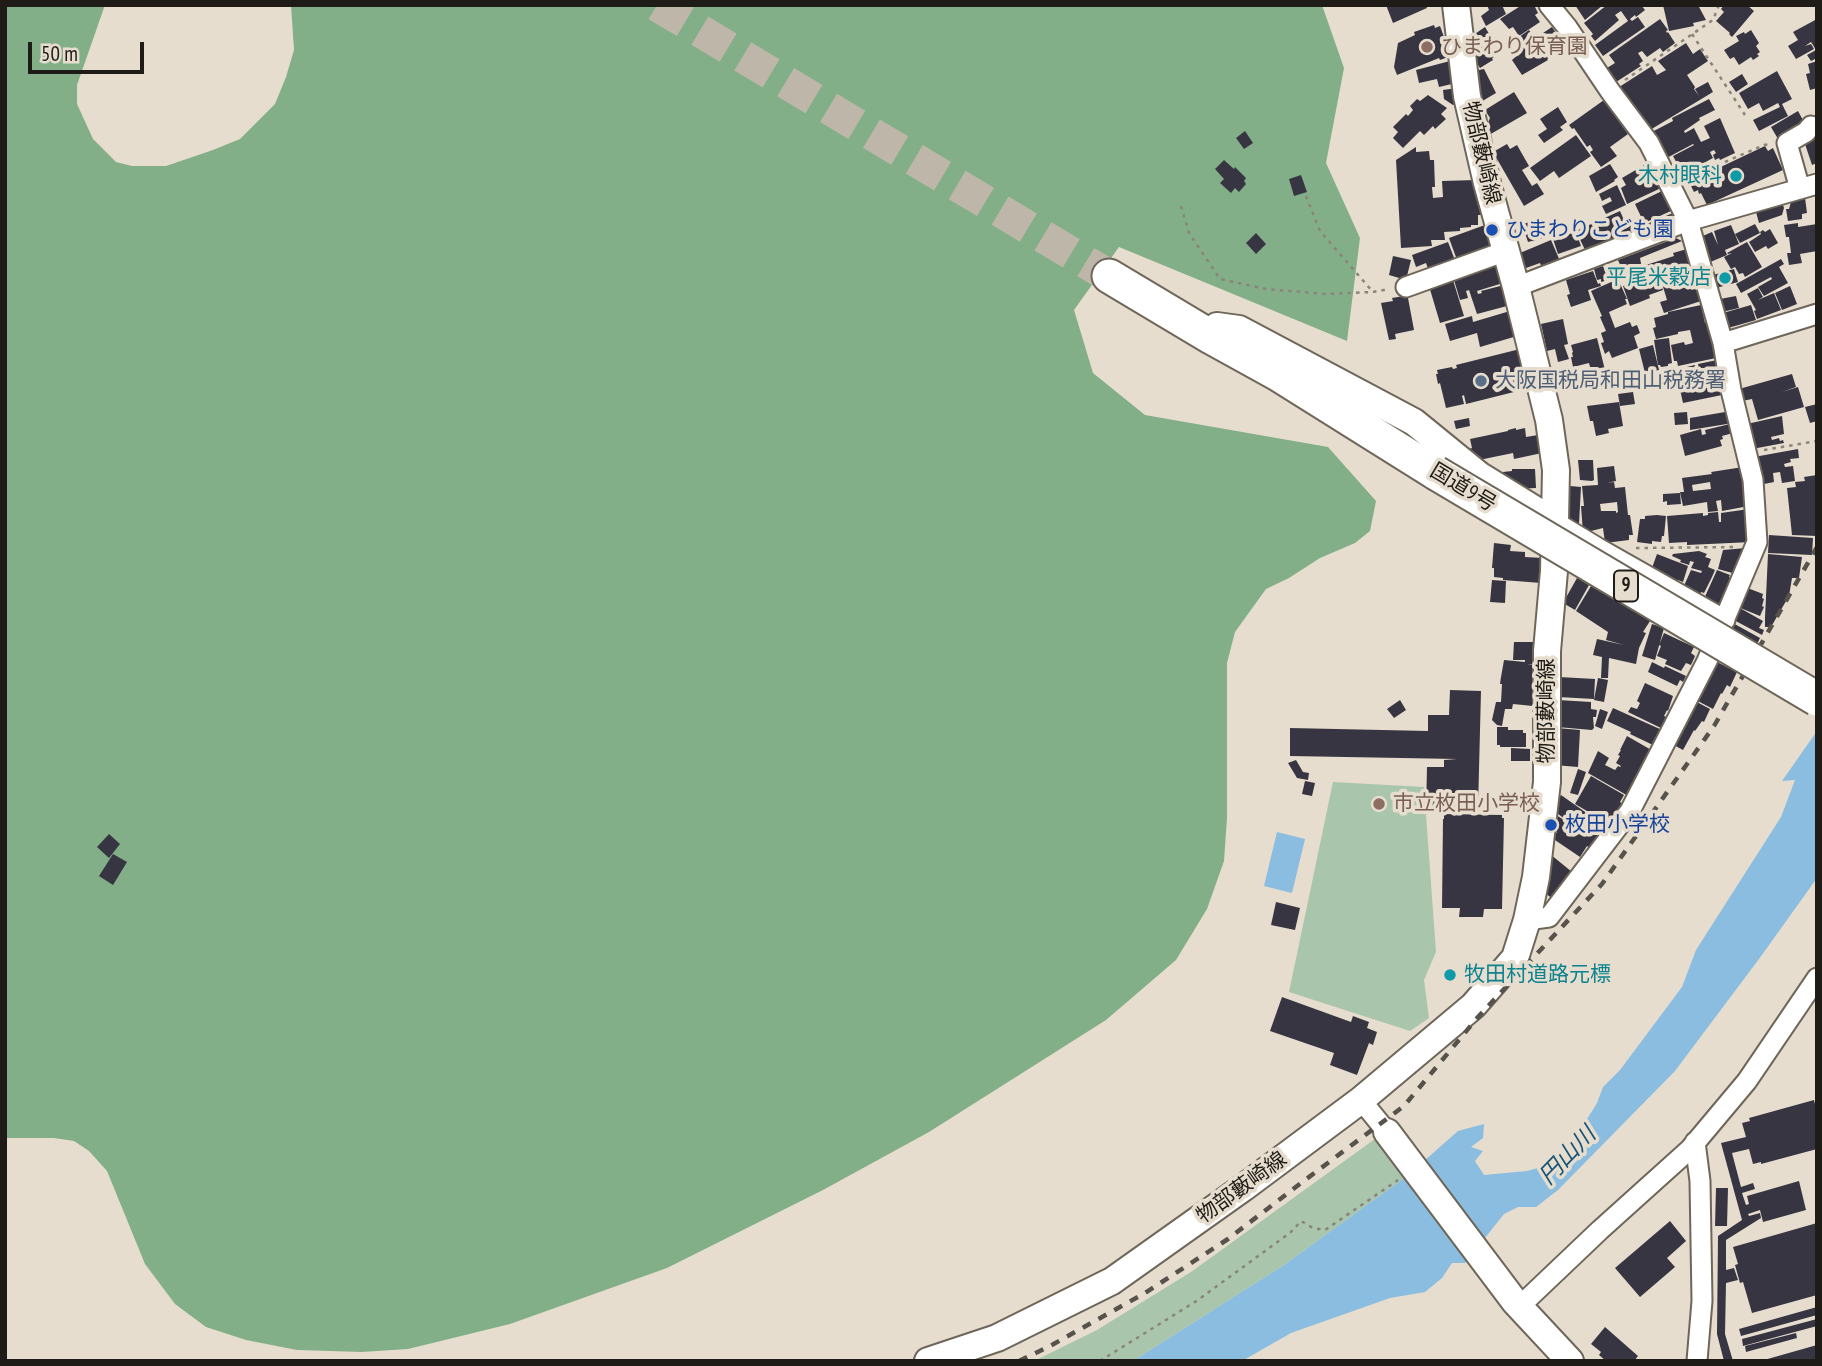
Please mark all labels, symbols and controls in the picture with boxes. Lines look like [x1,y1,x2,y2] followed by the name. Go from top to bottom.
[32,28,147,72] scale bar
[1441,34,1588,60] place label: ひまわり保育園
[1419,39,1435,55] marker: ひまわり保育園
[41,40,78,67] text: 50 m
[1457,99,1505,207] street label: 物部藪崎線
[1638,163,1722,189] place label: 木村眼科
[1728,168,1744,184] marker: 木村眼科
[1506,217,1674,243] place label: ひまわりこども園
[1484,222,1500,238] marker: ひまわりこども園
[1606,265,1711,291] place label: 平尾米穀店
[1717,270,1733,286] marker: 平尾米穀店
[1495,368,1726,394] place label: 大阪国税局和田山税務署
[1473,373,1489,389] marker: 大阪国税局和田山税務署
[1425,459,1501,517] street label: 国道9号
[1614,570,1638,601] road number: 9
[1534,659,1560,763] street label: 物部藪崎線
[1393,791,1540,817] place label: 市立枚田小学校
[1371,796,1387,812] marker: 市立枚田小学校
[1565,812,1670,838] place label: 枚田小学校
[1543,817,1559,833] marker: 枚田小学校
[1464,962,1611,988] place label: 牧田村道路元標
[1442,967,1458,983] marker: 牧田村道路元標
[1534,1122,1602,1190] water label: 円山川
[1192,1147,1292,1229] street label: 物部藪崎線

